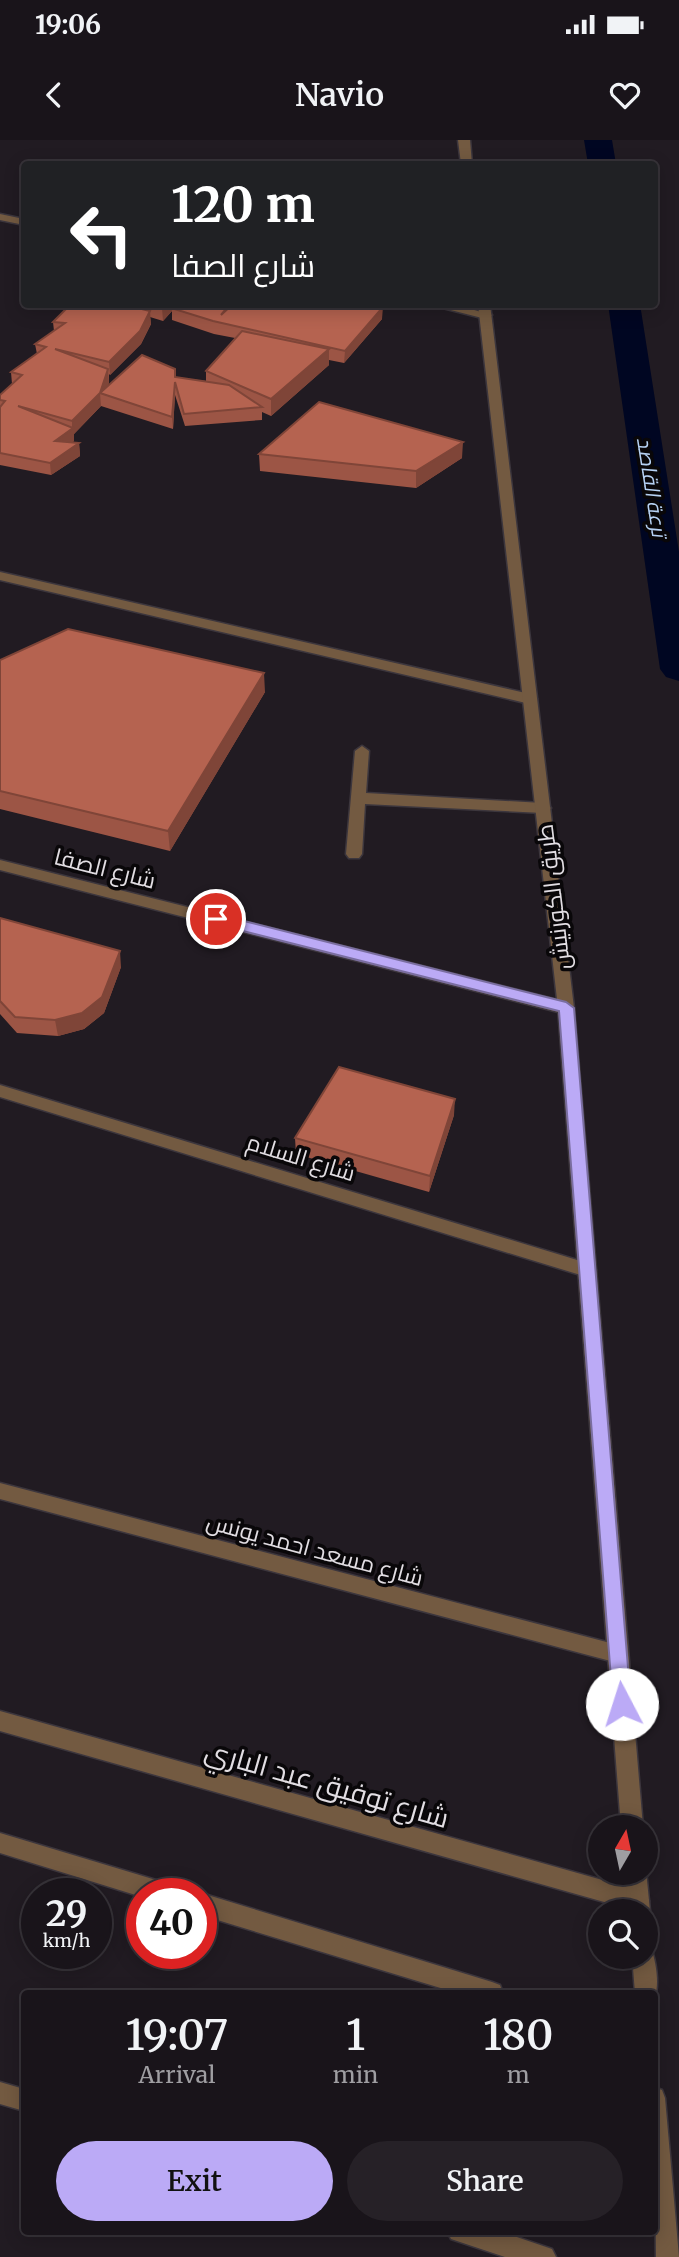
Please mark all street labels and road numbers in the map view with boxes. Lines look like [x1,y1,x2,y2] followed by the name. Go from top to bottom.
[530,822,576,972] street label: طريق الكورنيش
[51,841,159,897] street label: شارع الصفا
[243,1127,359,1189] street label: شارع السلام
[203,1506,427,1594] street label: شارع مسعد احمد يونس
[200,1732,453,1840] street label: شارع توفيق عبد الباري

